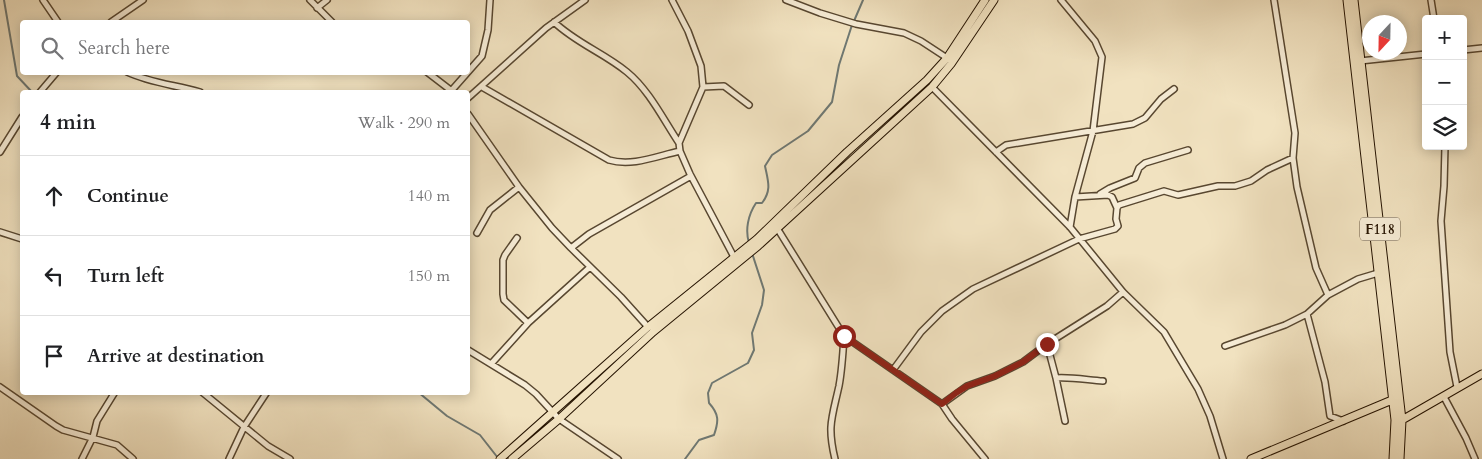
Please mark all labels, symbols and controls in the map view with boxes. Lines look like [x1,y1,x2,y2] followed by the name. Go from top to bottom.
[1362,15,1407,60] north arrow
[1422,15,1467,150] map controls
[1422,15,1467,60] button: +
[20,20,470,75] search box
[38,34,66,62] icon: search
[78,35,170,61] text: Search here
[1422,60,1467,105] button: −
[1422,105,1467,150] button: layers
[40,108,96,137] text: 4 min
[358,112,450,134] text: Walk · 290 m
[40,182,68,210] icon: ahead
[87,183,169,209] text: Continue
[408,185,450,207] text: 140 m
[1360,218,1400,240] road number: F118
[40,262,68,290] icon: left
[87,263,164,289] text: Turn left
[408,265,450,287] text: 150 m
[833,325,856,348] route start
[1036,333,1059,356] route end
[40,342,68,370] icon: arrive
[87,343,264,369] text: Arrive at destination

